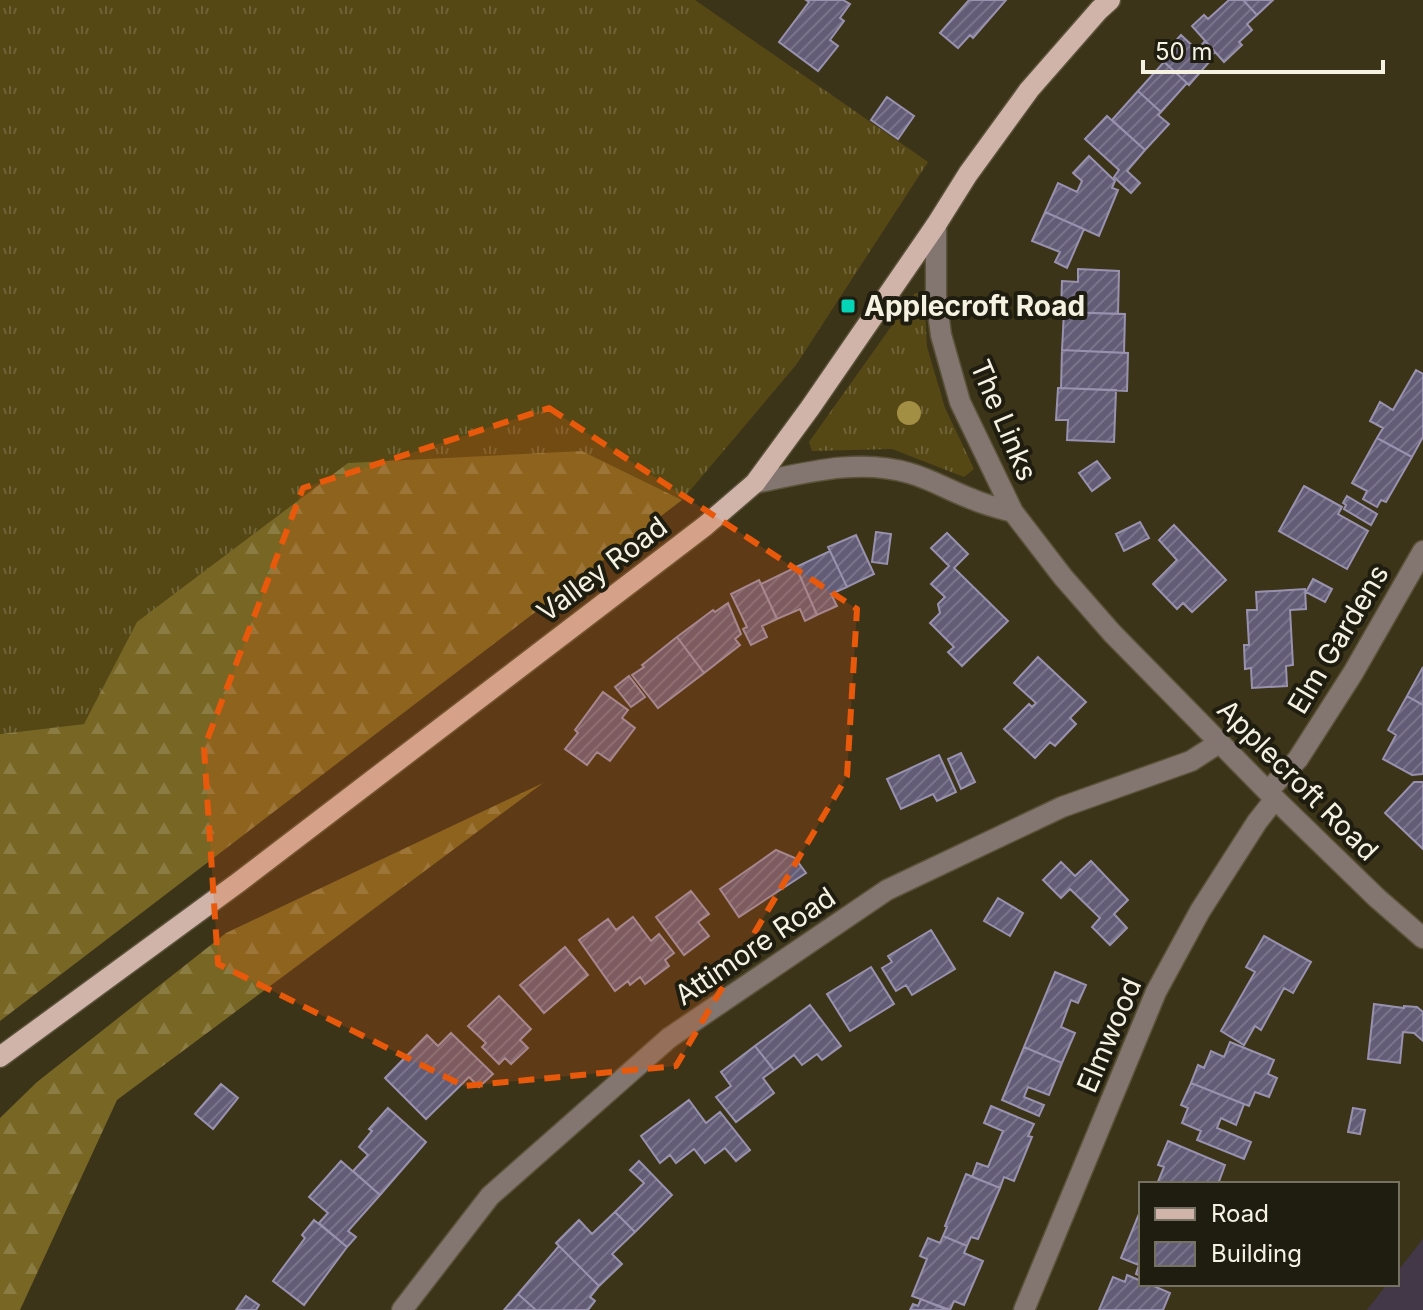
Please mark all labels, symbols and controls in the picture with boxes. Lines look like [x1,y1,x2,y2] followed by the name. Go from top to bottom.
[1143,24,1383,74] scale bar
[1155,37,1213,66] text: 50 m
[864,289,1085,323] place label: Applecroft Road
[839,297,857,315] marker: Applecroft Road
[963,354,1045,486] street label: The Links
[530,509,674,629] street label: Valley Road
[1280,558,1396,720] street label: Elm Gardens
[1210,692,1386,868] street label: Applecroft Road
[668,880,842,1012] street label: Attimore Road
[1070,973,1148,1097] street label: Elmwood
[1139,1182,1399,1286] legend
[1211,1199,1269,1228] text: Road
[1211,1239,1302,1268] text: Building

